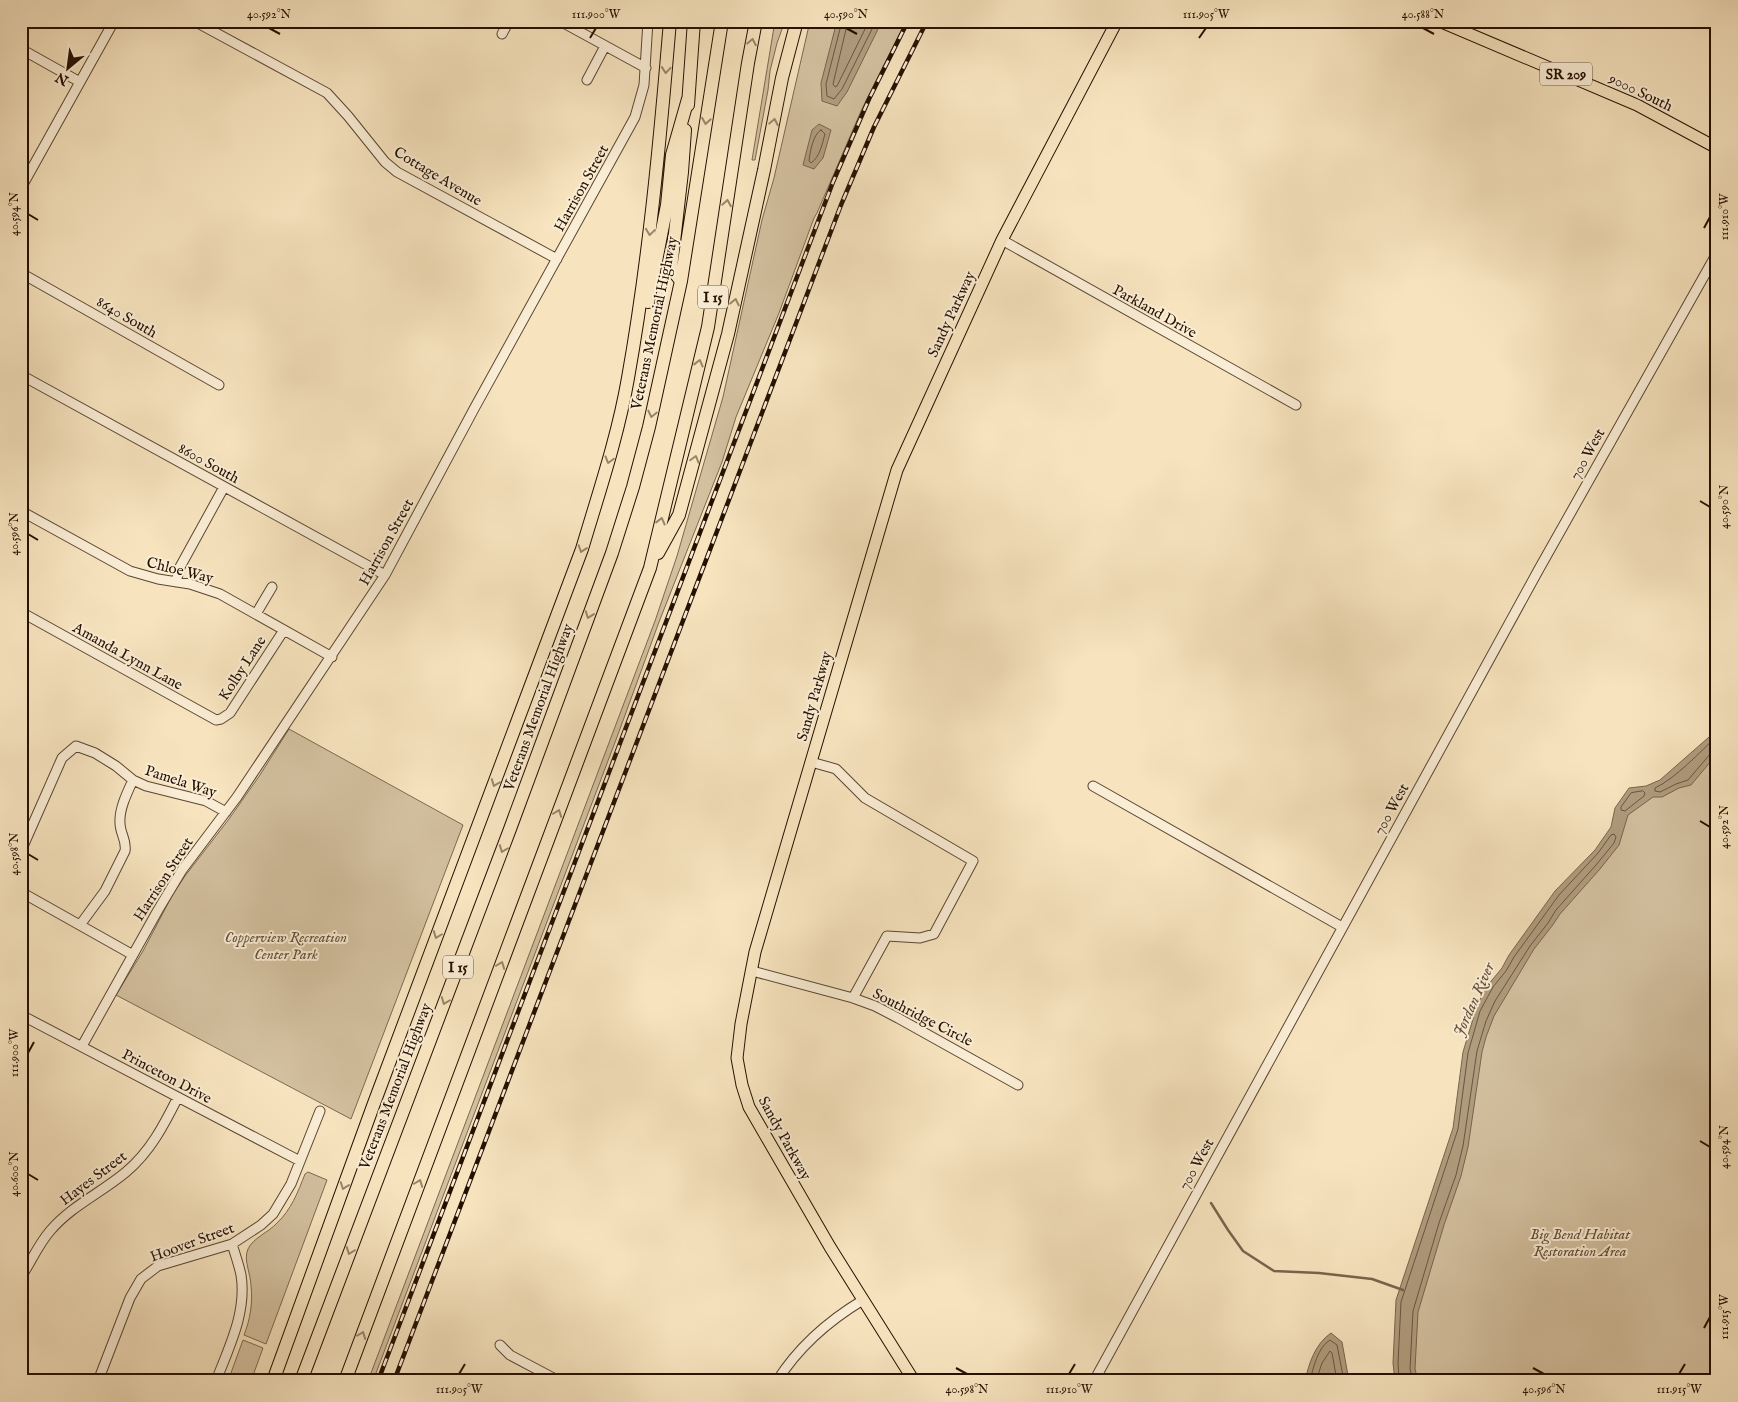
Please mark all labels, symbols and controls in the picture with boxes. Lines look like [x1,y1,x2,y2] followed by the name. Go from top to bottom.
[247,7,291,22] text: 40.592°N
[572,7,621,22] text: 111.900°W
[824,7,869,22] text: 40.590°N
[1183,7,1230,22] text: 111.905°W
[1402,7,1445,22] text: 40.588°N
[746,38,757,47] one-way arrow
[42,42,92,92] north arrow
[1540,62,1592,86] road number: SR 209
[660,66,671,74] one-way arrow
[53,68,73,90] text: N
[1605,68,1676,116] street label: 9000 South
[768,117,778,126] one-way arrow
[701,118,712,126] one-way arrow
[550,142,613,235] street label: Harrison Street
[390,143,485,210] street label: Cottage Avenue
[7,191,22,236] text: 40.594°N
[1717,193,1732,240] text: 111.910°W
[721,199,732,207] one-way arrow
[645,228,656,236] one-way arrow
[627,234,682,412] street label: Veterans Memorial Highway
[923,268,980,360] street label: Sandy Parkway
[1109,281,1200,342] street label: Parkland Drive
[698,286,728,308] road number: I 15
[93,292,160,342] street label: 8640 South
[729,297,740,306] one-way arrow
[694,359,704,367] one-way arrow
[647,409,658,418] one-way arrow
[1566,425,1609,483] street label: 700 West
[175,439,243,488] street label: 8600 South
[604,455,614,463] one-way arrow
[689,455,700,464] one-way arrow
[1717,484,1732,529] text: 40.590°N
[355,496,418,589] street label: Harrison Street
[7,512,22,556] text: 40.596°N
[655,516,666,525] one-way arrow
[578,544,588,552] one-way arrow
[145,553,216,588] street label: Chloe Way
[585,610,595,619] one-way arrow
[68,618,186,695] street label: Amanda Lynn Lane
[499,620,578,794] street label: Veterans Memorial Highway
[214,632,270,704] street label: Kolby Lane
[793,648,837,743] street label: Sandy Parkway
[143,761,220,802] street label: Pamela Way
[491,778,501,787] one-way arrow
[1370,780,1413,838] street label: 700 West
[1717,805,1732,849] text: 40.592°N
[552,809,562,818] one-way arrow
[7,832,22,875] text: 40.598°N
[129,834,198,925] street label: Harrison Street
[499,845,509,853] one-way arrow
[225,928,347,964] park label: Copperview Recreation Center Park
[433,930,443,939] one-way arrow
[443,956,473,979] road number: I 15
[1450,958,1501,1040] water label: Jordan River
[495,962,505,970] one-way arrow
[869,984,976,1051] street label: Southridge Circle
[441,996,451,1005] one-way arrow
[355,1000,436,1173] street label: Veterans Memorial Highway
[7,1028,22,1077] text: 111.900°W
[119,1045,215,1108] street label: Princeton Drive
[754,1093,816,1184] street label: Sandy Parkway
[1717,1124,1732,1169] text: 40.594°N
[1175,1135,1218,1193] street label: 700 West
[56,1147,131,1210] street label: Hayes Street
[7,1151,22,1197] text: 40.600°N
[413,1179,423,1188] one-way arrow
[340,1181,350,1189] one-way arrow
[147,1218,237,1266] street label: Hoover Street
[1530,1225,1631,1261] park label: Big Bend Habitat Restoration Area
[346,1247,356,1255] one-way arrow
[1717,1294,1732,1340] text: 111.915°W
[356,1331,366,1340] one-way arrow
[436,1382,483,1397] text: 111.905°W
[946,1382,989,1397] text: 40.598°N
[1046,1382,1093,1397] text: 111.910°W
[1522,1382,1566,1397] text: 40.596°N
[1656,1382,1702,1397] text: 111.915°W

